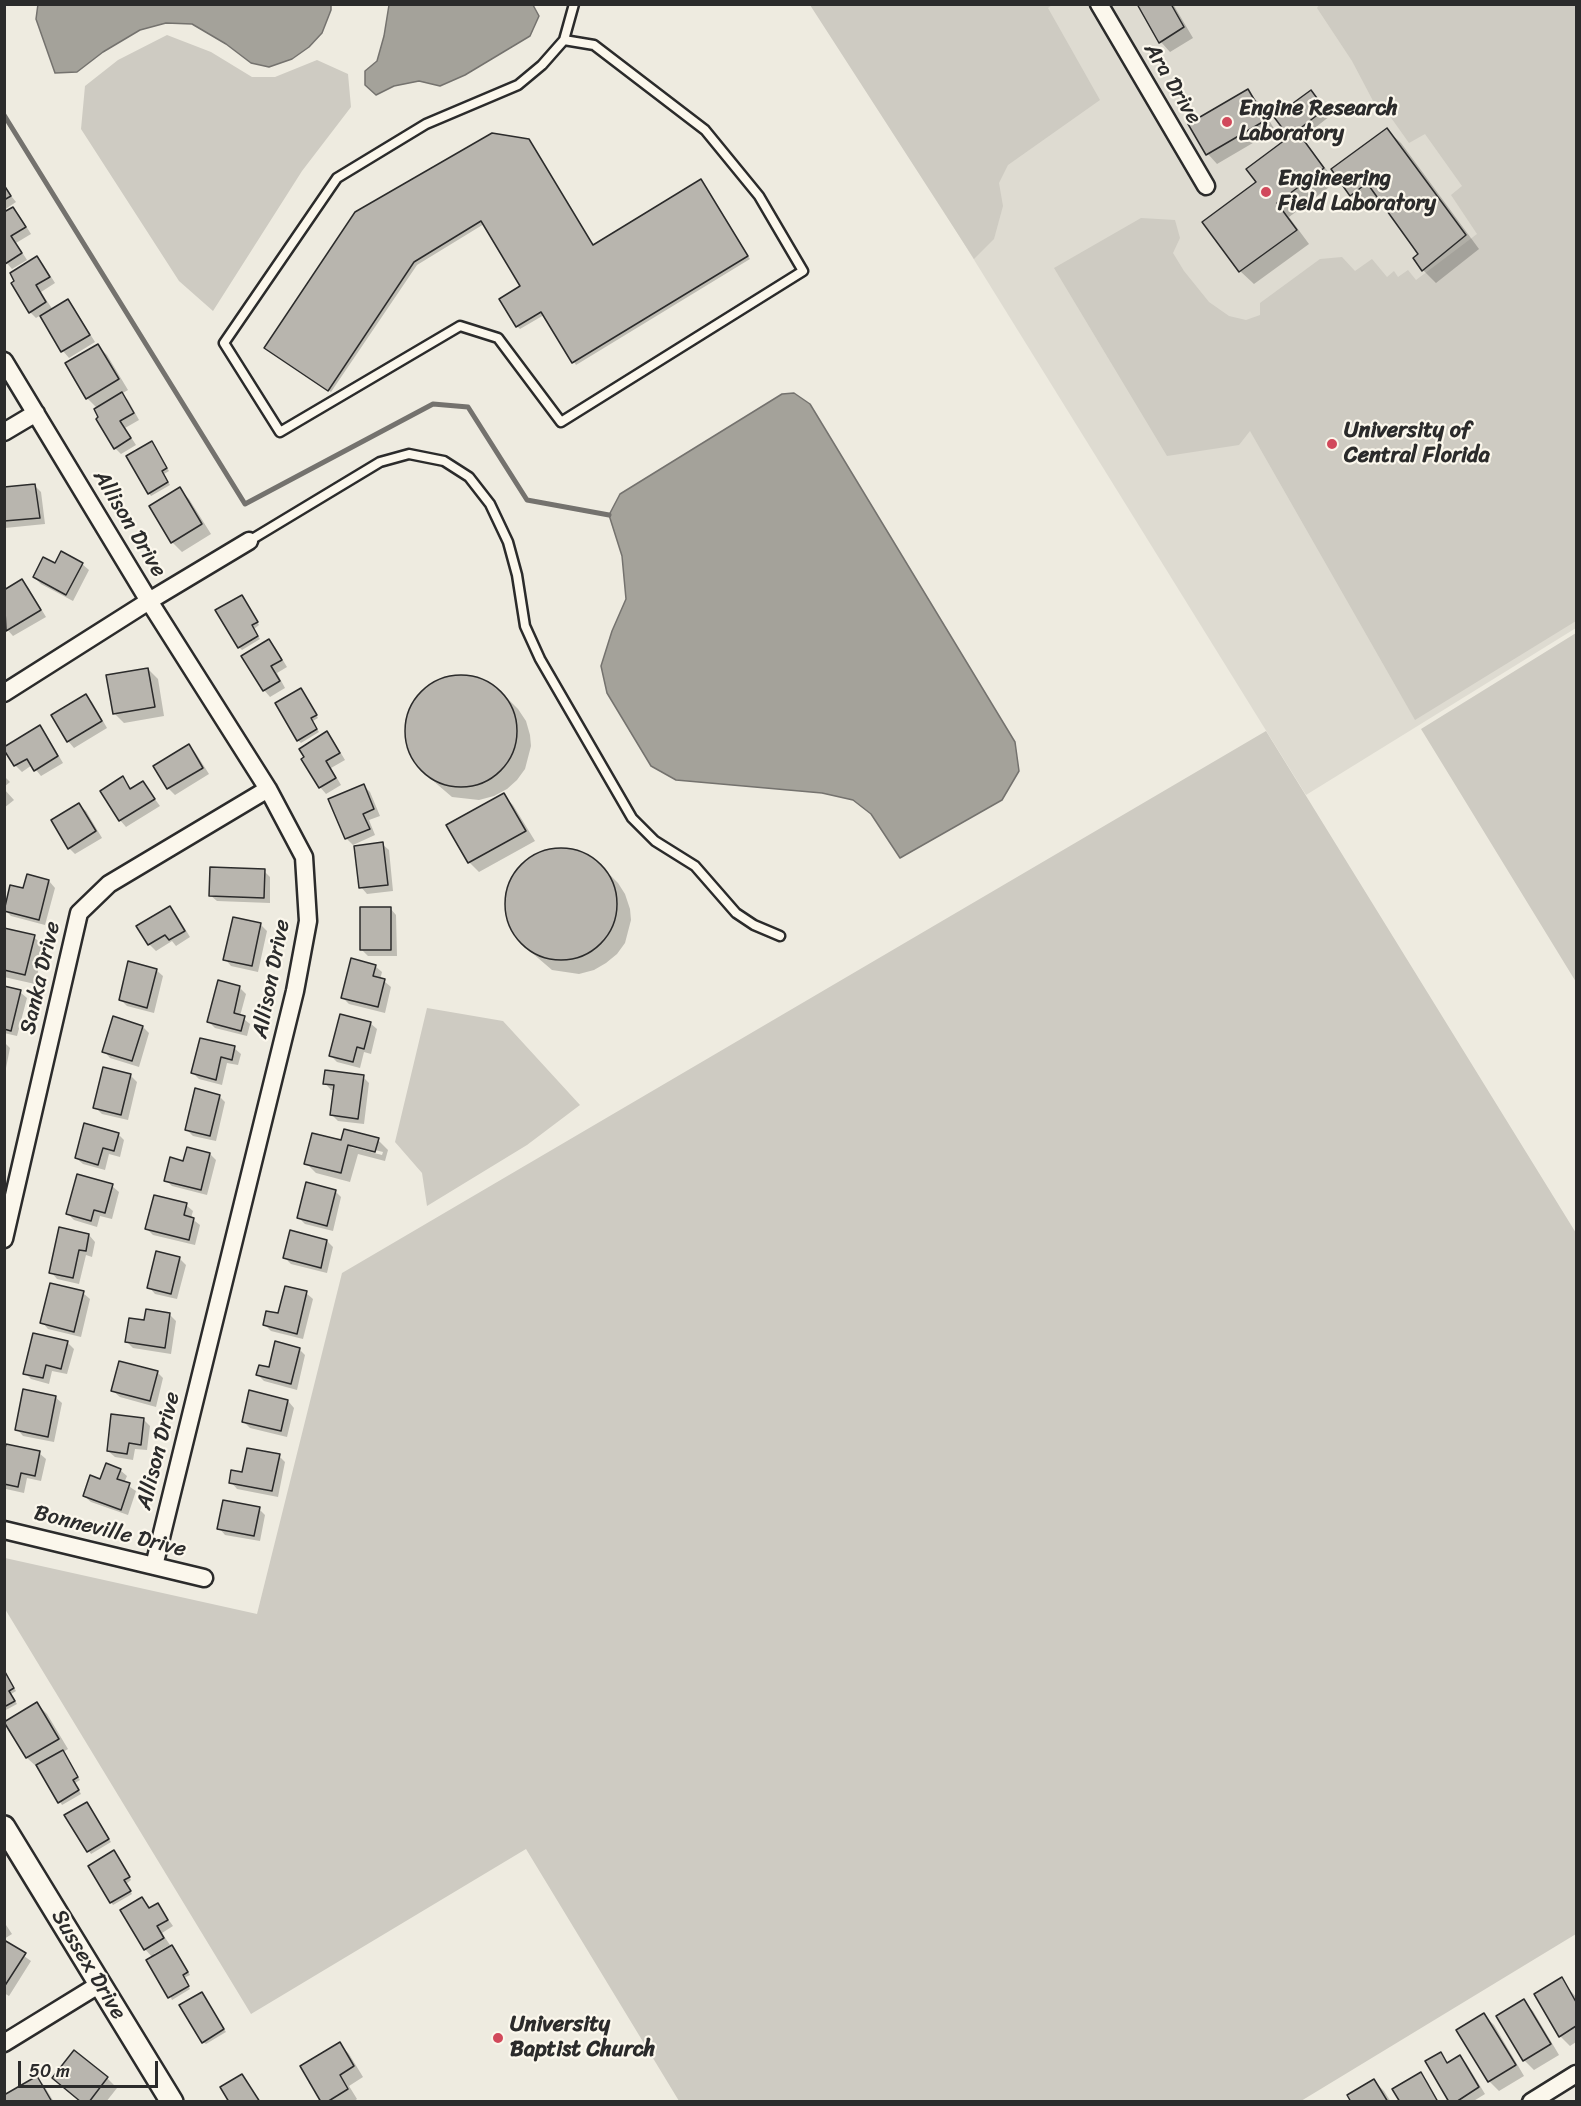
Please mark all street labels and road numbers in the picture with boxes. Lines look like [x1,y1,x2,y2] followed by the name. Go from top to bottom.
[1138,39,1206,129] street label: Ara Drive
[87,466,171,582] street label: Allison Drive
[248,917,296,1041] street label: Allison Drive
[15,919,67,1037] street label: Sanka Drive
[132,1389,186,1513] street label: Allison Drive
[31,1500,189,1564] street label: Bonneville Drive
[45,1905,131,2025] street label: Sussex Drive

